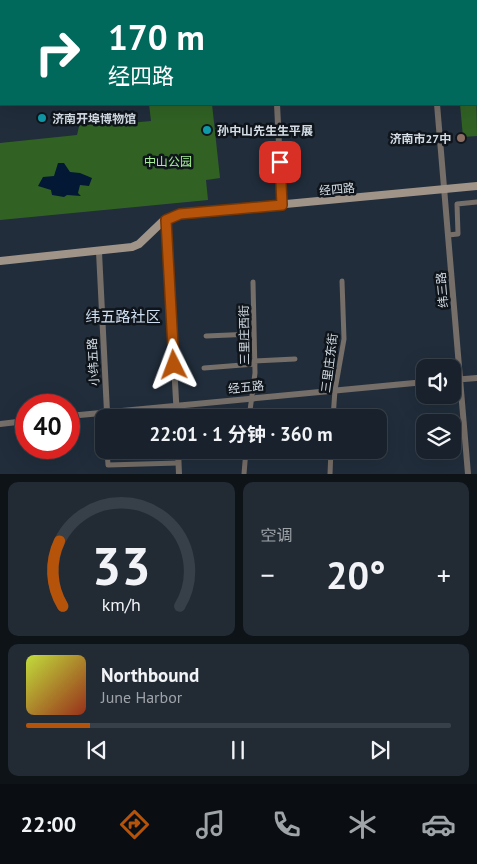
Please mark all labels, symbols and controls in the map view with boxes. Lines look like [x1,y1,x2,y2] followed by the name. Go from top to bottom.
[108,14,205,60] text: 170 m
[25,20,90,85] icon: right
[108,62,174,90] text: 经四路
[52,111,136,126] place label: 济南开埠博物馆
[36,112,48,124] marker: 济南开埠博物馆
[217,123,313,138] place label: 孙中山先生生平展
[201,124,213,136] marker: 孙中山先生生平展
[389,131,451,146] place label: 济南市27中
[455,132,467,144] marker: 济南市27中
[259,141,301,183] pin
[266,148,294,176] icon: arrive
[144,154,192,169] park label: 中山公园
[318,180,356,198] street label: 经四路
[433,271,451,309] street label: 纬三路
[236,305,252,365] street label: 三里庄西街
[85,307,161,326] district label: 纬五路社区
[318,332,340,394] street label: 三里庄东街
[84,338,102,386] street label: 小纬五路
[147,338,199,390] position arrow
[416,359,461,459] map controls
[416,359,461,404] button: sound
[227,378,265,396] street label: 经五路
[15,394,80,459] speed limit sign: 40
[416,414,461,459] button: layers
[149,422,333,446] text: 22:01 · 1 分钟 · 360 m
[261,525,293,545] text: 空调
[92,532,151,599] text: 33
[326,550,386,599] text: 20°
[261,556,275,593] text: −
[437,556,451,593] text: +
[102,593,141,616] text: km/h
[101,663,199,687] text: Northbound
[101,687,182,707] text: June Harbor
[83,736,111,764] icon: previous
[224,736,252,764] icon: pause
[366,736,394,764] icon: next
[117,807,152,842] icon: directions
[193,807,228,842] icon: music
[269,807,304,842] icon: phone
[345,807,380,842] icon: climate
[421,807,456,842] icon: car
[21,810,76,838] text: 22:00

